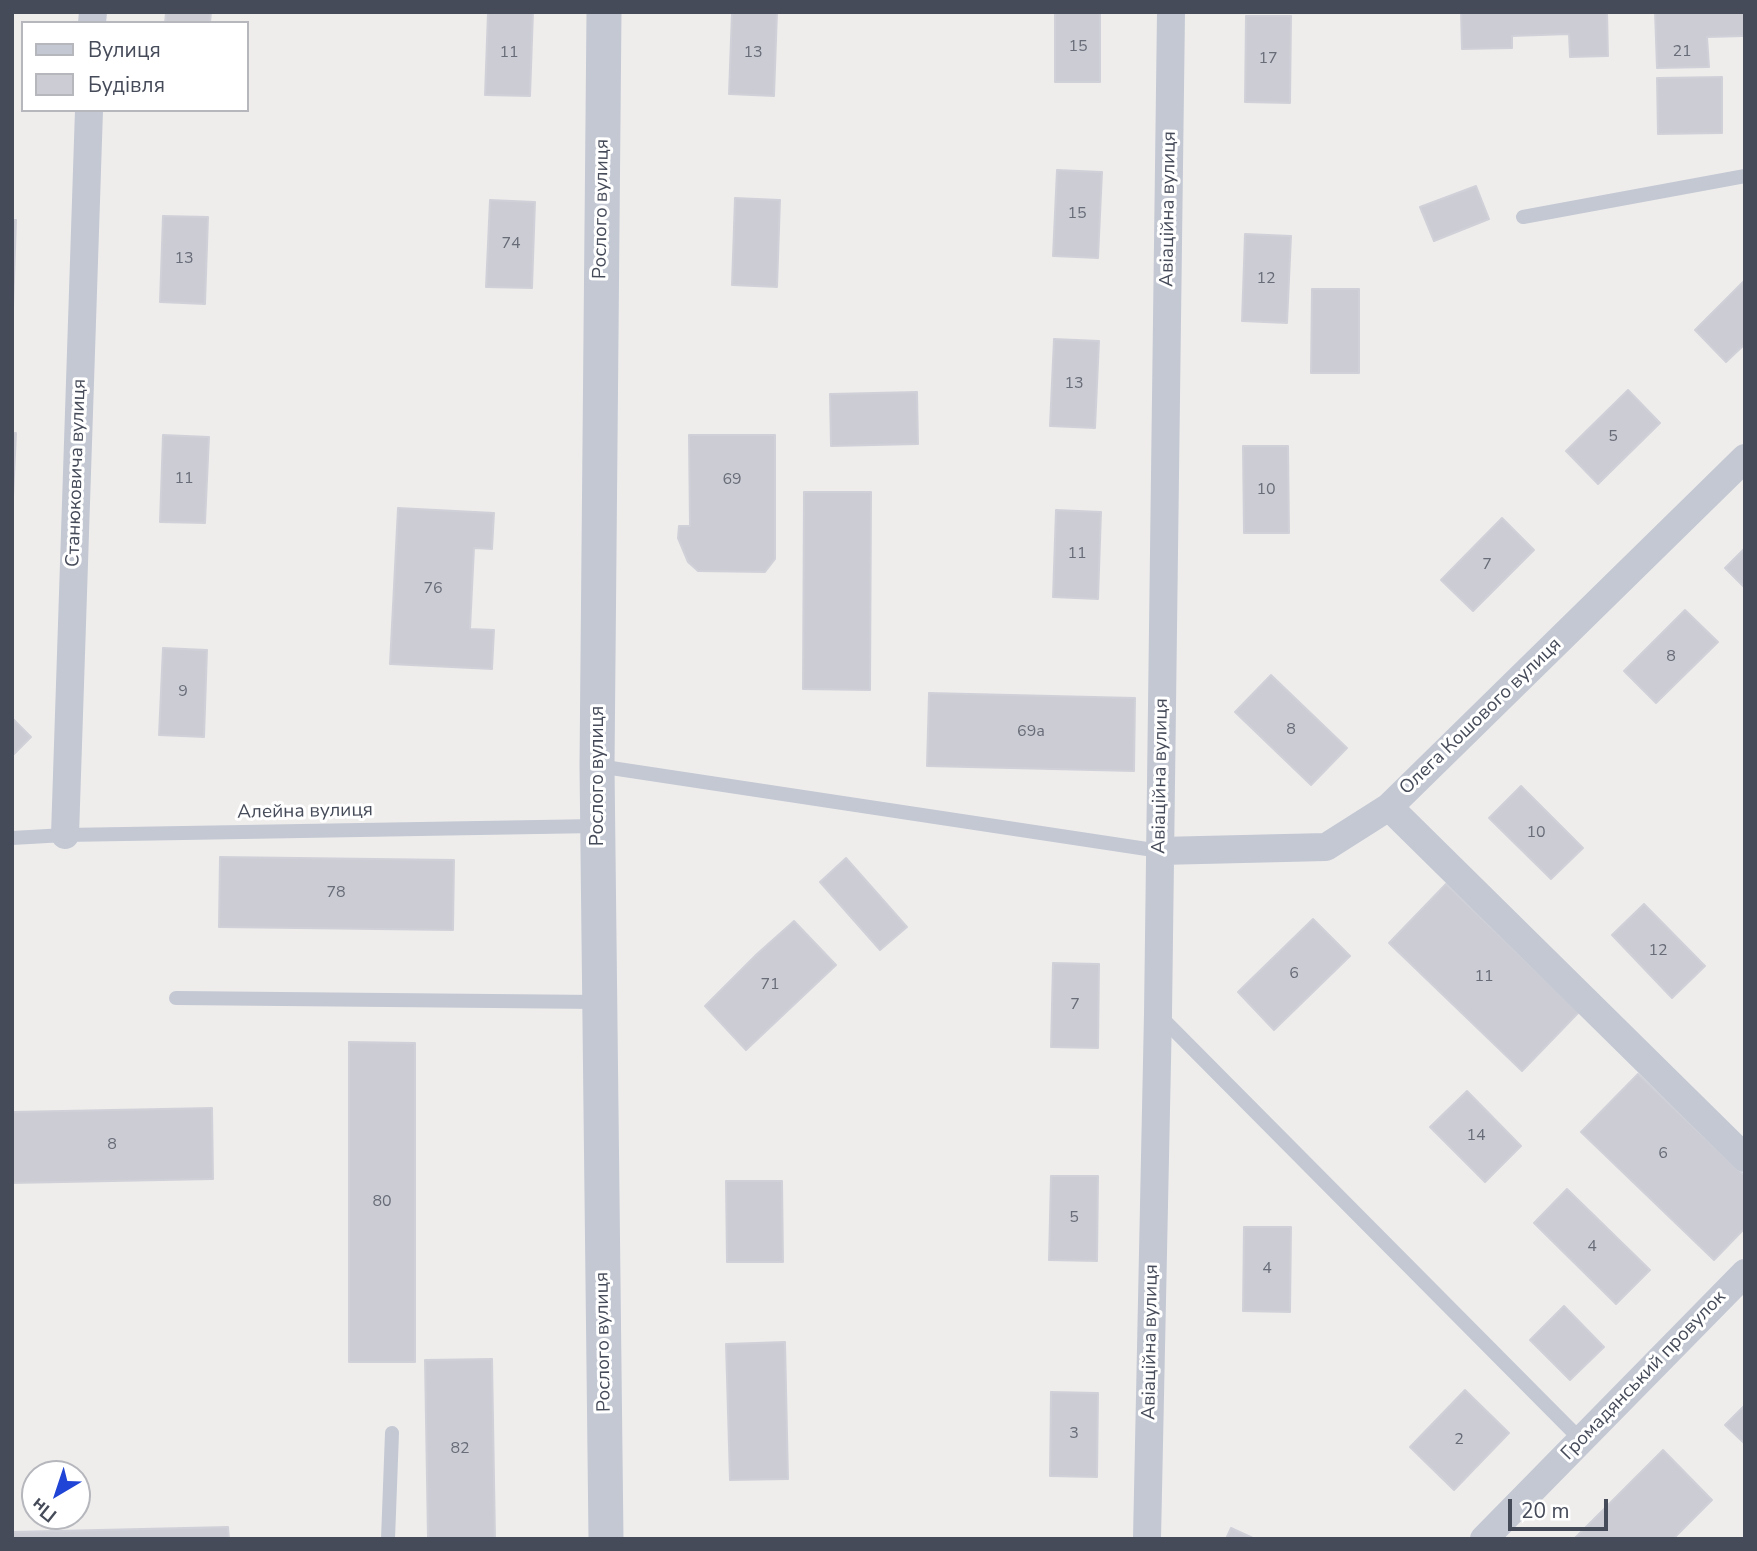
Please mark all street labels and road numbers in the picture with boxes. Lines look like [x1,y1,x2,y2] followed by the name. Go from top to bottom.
[1156,131,1182,287] street label: Авіаційна вулиця
[589,139,615,279] street label: Рослого вулиця
[62,378,92,568] street label: Станюковича вулиця
[1395,634,1567,800] street label: Олега Кошового вулиця
[1148,698,1174,854] street label: Авіаційна вулиця
[587,706,609,846] street label: Рослого вулиця
[237,799,373,825] street label: Алейна вулиця
[1138,1264,1164,1420] street label: Авіаційна вулиця
[591,1272,617,1412] street label: Рослого вулиця
[1557,1286,1731,1466] street label: Громадянський провулок

